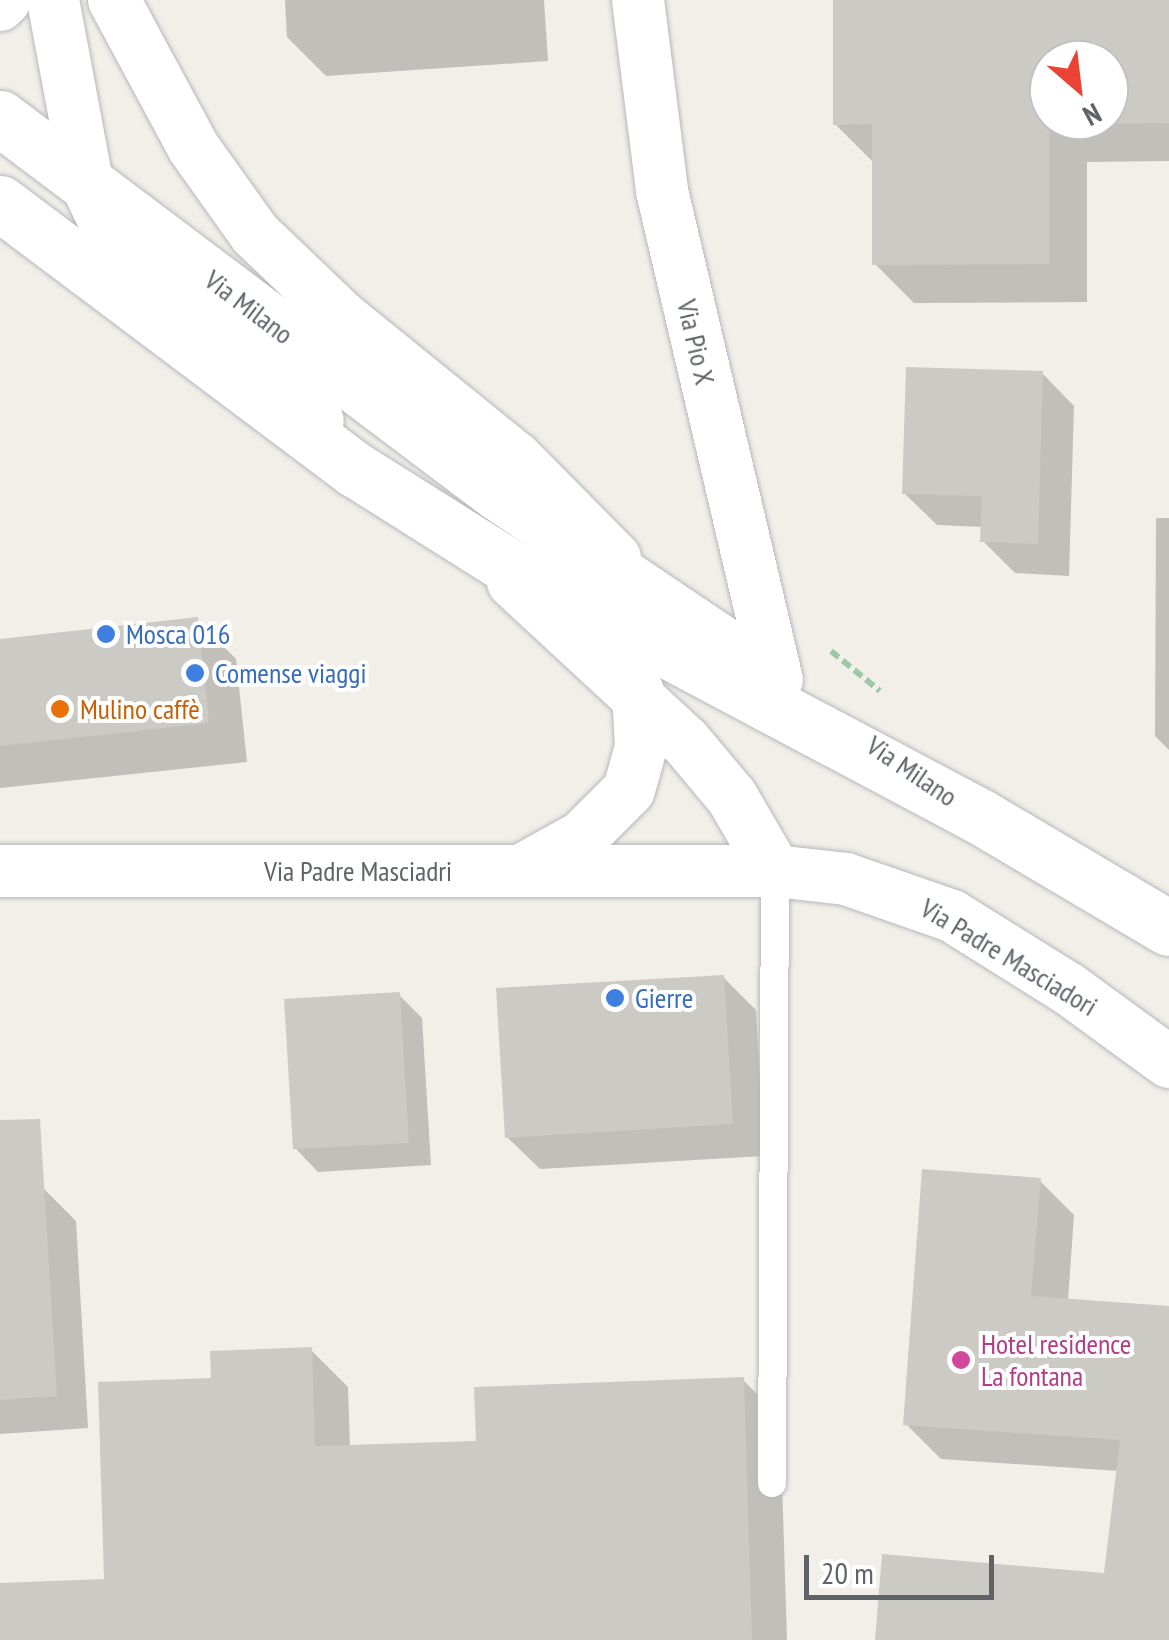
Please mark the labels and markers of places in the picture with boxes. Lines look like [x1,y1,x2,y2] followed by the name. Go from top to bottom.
[126,617,230,651] place label: Mosca 016
[95,623,117,645] marker: Mosca 016
[215,656,367,690] place label: Comense viaggi
[184,662,206,684] marker: Comense viaggi
[80,692,200,726] place label: Mulino caffè
[49,698,71,720] marker: Mulino caffè
[635,981,693,1015] place label: Gierre
[604,987,626,1009] marker: Gierre
[981,1327,1131,1393] place label: Hotel residence La fontana
[950,1349,972,1371] marker: Hotel residence La fontana

